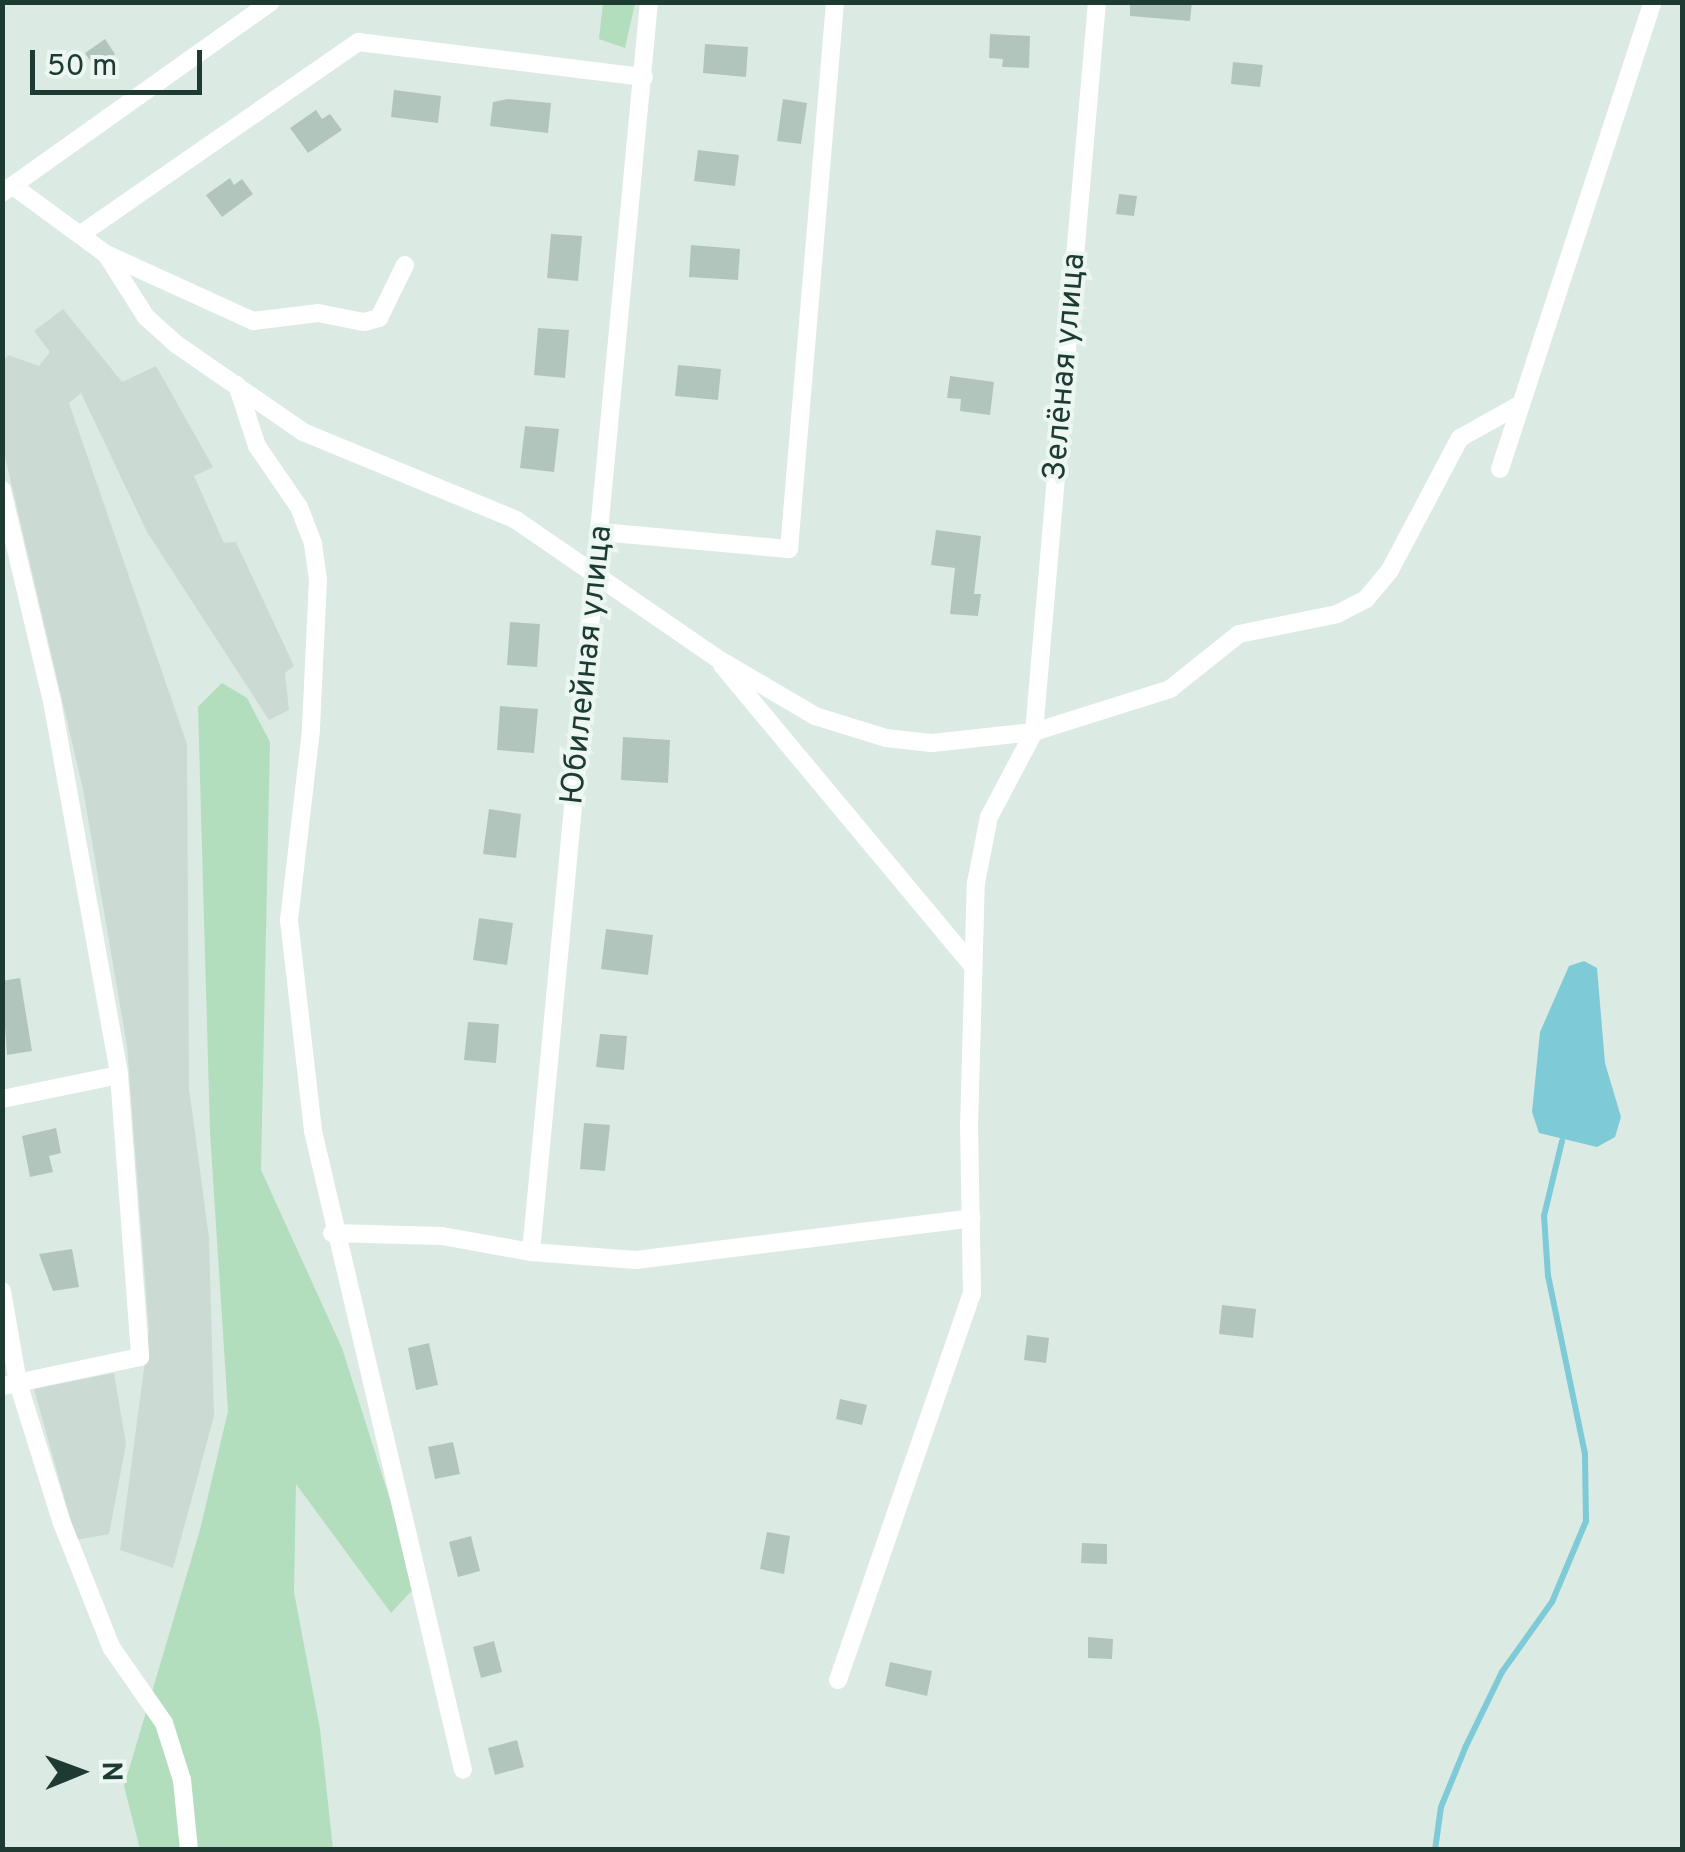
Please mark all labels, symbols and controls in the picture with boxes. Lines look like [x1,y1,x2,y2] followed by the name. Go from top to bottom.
[35,30,208,92] scale bar
[47,49,117,86] text: 50 m
[1037,251,1095,483] street label: Зелёная улица
[554,524,622,806] street label: Юбилейная улица
[30,1722,130,1822] north arrow
[92,1761,128,1782] text: N

